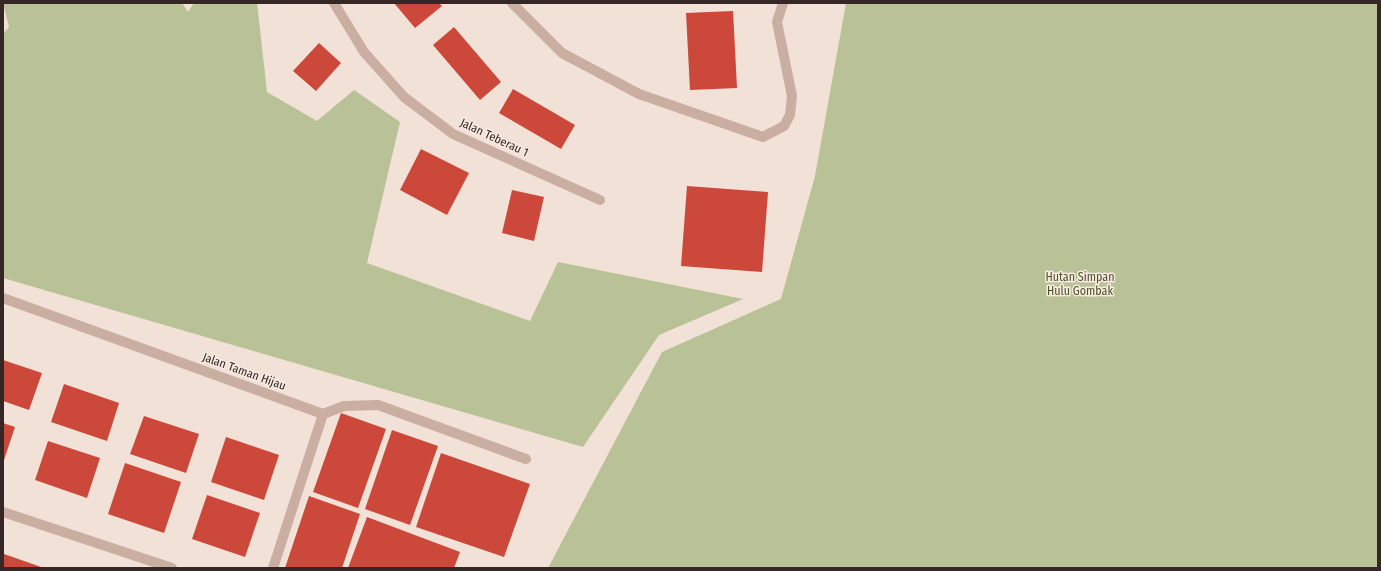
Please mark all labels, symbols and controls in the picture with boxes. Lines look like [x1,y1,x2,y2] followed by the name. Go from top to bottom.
[458,116,530,160] street label: Jalan Teberau 1
[1045,271,1115,299] park label: Hutan Simpan Hulu Gombak
[200,350,288,394] street label: Jalan Taman Hijau

